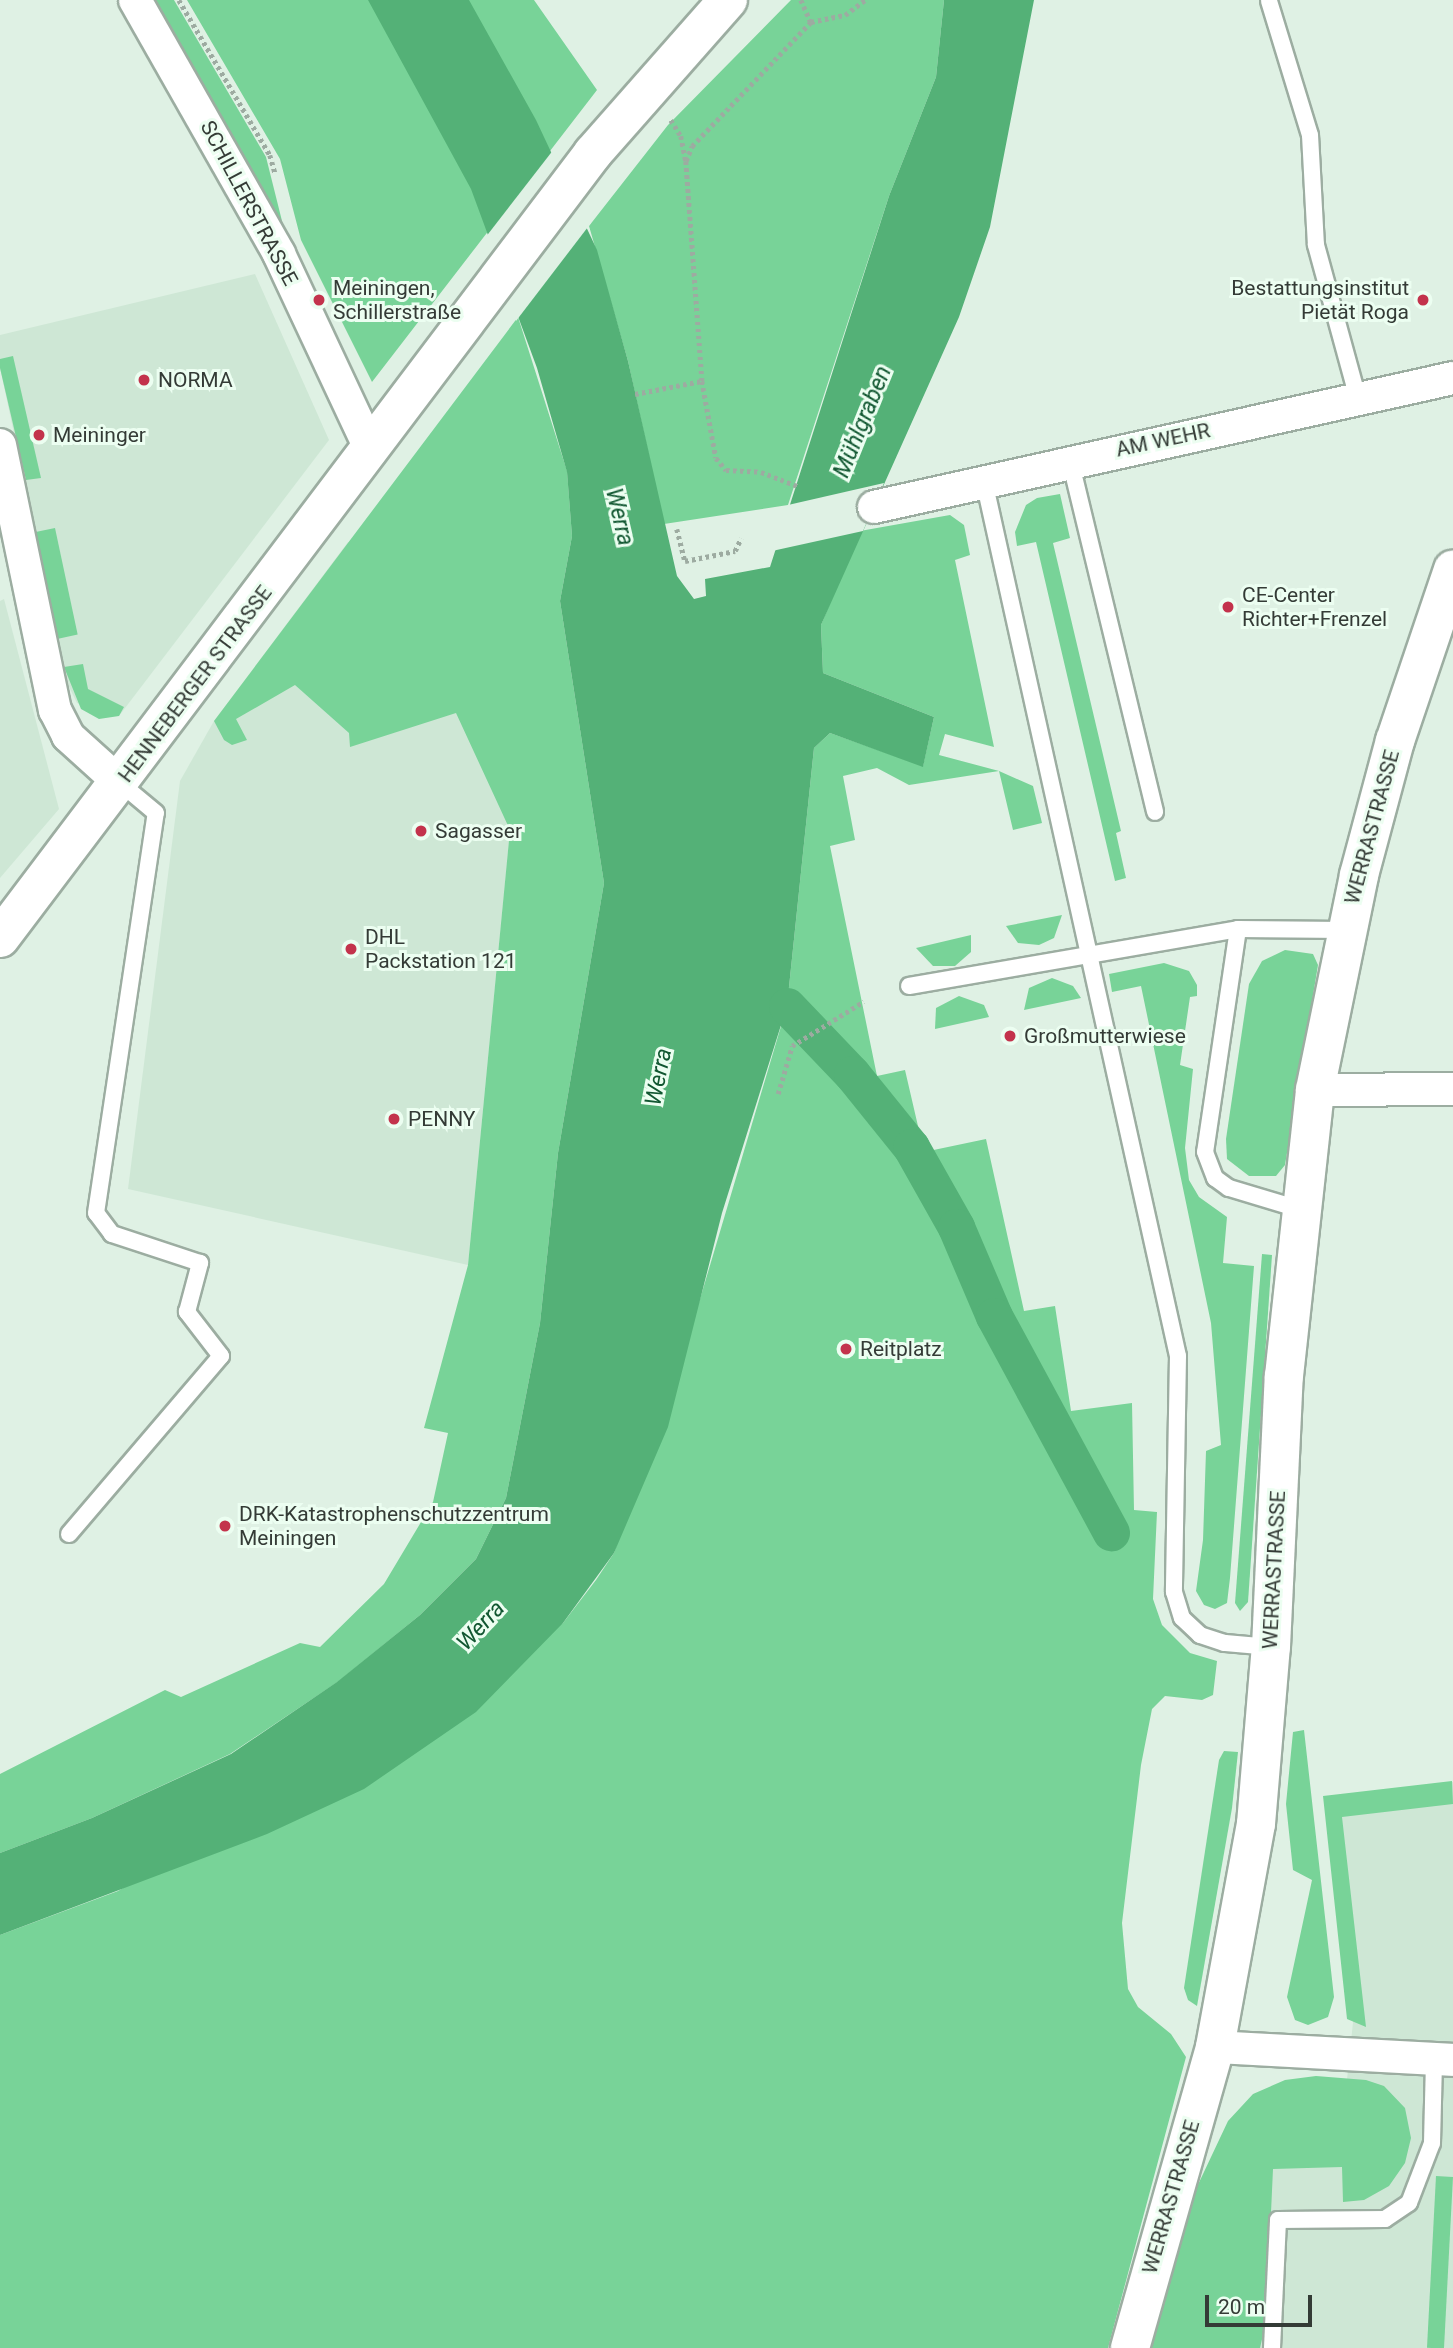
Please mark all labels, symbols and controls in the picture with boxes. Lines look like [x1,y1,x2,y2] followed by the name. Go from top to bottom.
[195,116,303,290] street label: SCHILLERSTRASSE
[333,275,461,325] place label: Meiningen, Schillerstraße
[1231,275,1409,325] place label: Bestattungsinstitut Pietät Roga
[311,292,327,308] marker: Meiningen, Schillerstraße
[1415,292,1431,308] marker: Bestattungsinstitut Pietät Roga
[828,362,898,482] water label: Mühlgraben
[158,367,233,393] place label: NORMA
[136,372,152,388] marker: NORMA
[1114,418,1212,462] street label: AM WEHR
[53,422,146,448] place label: Meininger
[31,427,47,443] marker: Meininger
[599,486,639,548] water label: Werra
[113,581,277,787] street label: HENNEBERGER STRASSE
[1242,582,1387,632] place label: CE-Center Richter+Frenzel
[1220,599,1236,615] marker: CE-Center Richter+Frenzel
[1339,747,1405,907] street label: WERRASTRASSE
[435,818,522,844] place label: Sagasser
[413,823,429,839] marker: Sagasser
[365,924,516,974] place label: DHL Packstation 121
[343,941,359,957] marker: DHL Packstation 121
[1024,1023,1186,1049] place label: Großmutterwiese
[1002,1028,1018,1044] marker: Großmutterwiese
[640,1046,678,1108] water label: Werra
[408,1106,475,1132] place label: PENNY
[386,1111,402,1127] marker: PENNY
[860,1336,942,1362] place label: Reitplatz
[838,1341,854,1357] marker: Reitplatz
[1257,1490,1291,1650] street label: WERRASTRASSE
[239,1501,549,1551] place label: DRK-Katastrophenschutzzentrum Meiningen
[217,1518,233,1534] marker: DRK-Katastrophenschutzzentrum Meiningen
[451,1595,511,1657] water label: Werra
[1137,2117,1205,2277] street label: WERRASTRASSE
[1208,2282,1315,2326] scale bar
[1218,2295,1265,2319] text: 20 m

